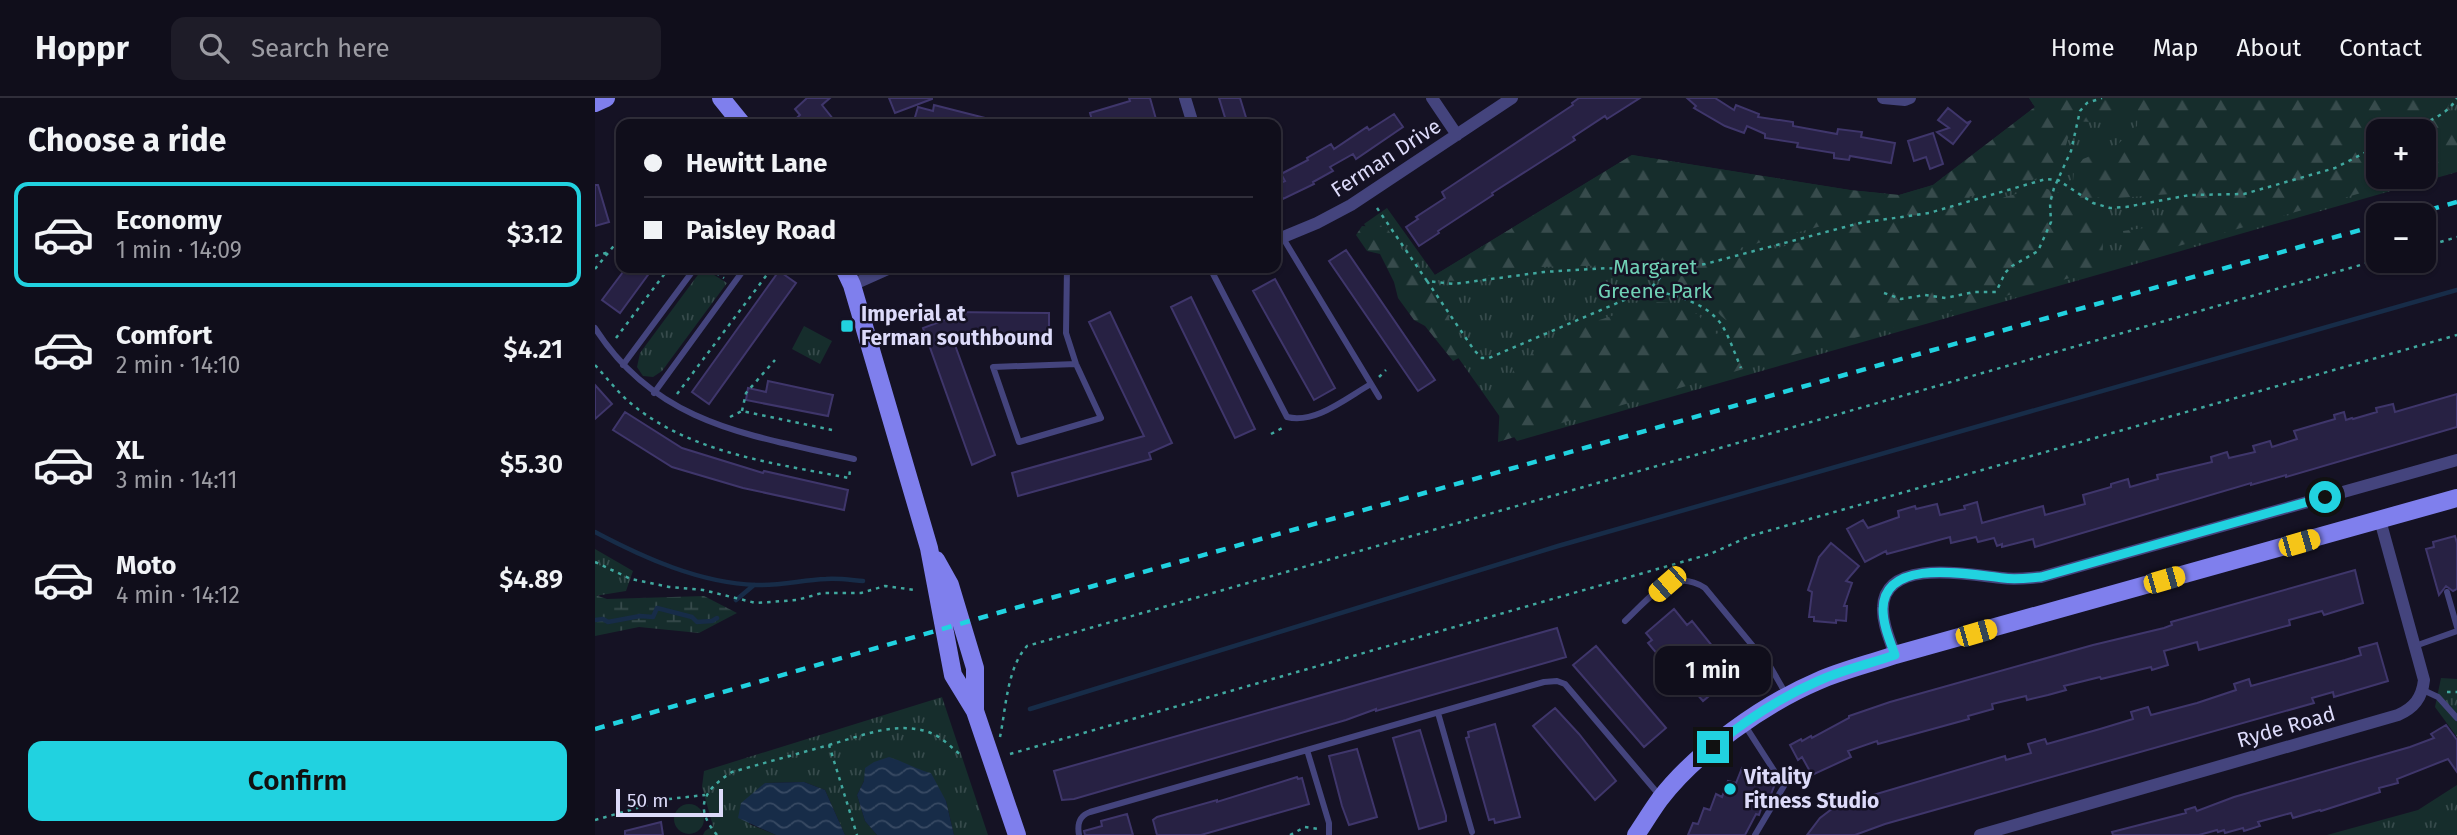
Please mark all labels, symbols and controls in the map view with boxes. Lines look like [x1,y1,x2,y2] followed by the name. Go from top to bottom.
[171,17,661,80] search box
[35,28,129,68] text: Hoppr
[195,29,233,67] icon: search
[251,33,390,64] text: Search here
[2051,34,2115,62] text: Home
[2153,34,2199,62] text: Map
[2237,34,2301,62] text: About
[2339,34,2422,62] text: Contact
[1326,113,1446,203] street label: Ferman Drive
[2366,119,2436,273] map controls
[2366,119,2436,189] button: +
[28,121,226,159] text: Choose a ride
[686,148,827,179] text: Hewitt Lane
[32,203,95,266] icon: car
[2366,203,2436,273] button: −
[116,205,222,236] text: Economy
[686,215,836,246] text: Paisley Road
[507,219,563,250] text: $3.12
[116,236,242,264] text: 1 min · 14:09
[1598,254,1712,304] park label: Margaret Greene Park
[861,301,1053,351] place label: Imperial at Ferman southbound
[32,318,95,381] icon: car
[839,318,855,334] marker: Imperial at Ferman southbound
[116,320,212,351] text: Comfort
[504,334,563,365] text: $4.21
[116,351,240,379] text: 2 min · 14:10
[32,433,95,496] icon: car
[116,435,144,466] text: XL
[500,449,563,480] text: $5.30
[116,466,237,494] text: 3 min · 14:11
[2309,481,2341,513] route start
[2276,527,2323,559] car
[32,548,95,611] icon: car
[116,550,176,581] text: Moto
[1645,562,1690,606] car
[499,564,563,595] text: $4.89
[2141,564,2188,596] car
[116,581,240,609] text: 4 min · 14:12
[1953,617,2000,649] car
[1655,646,1771,694] callout: 1 min
[1685,656,1741,684] text: 1 min
[2234,701,2338,753] street label: Ryde Road
[1697,731,1729,763] route end
[28,741,567,821] button: Confirm
[1743,764,1879,814] place label: Vitality Fitness Studio
[1722,781,1738,797] marker: Vitality Fitness Studio
[616,786,723,818] scale bar
[627,789,668,812] text: 50 m

